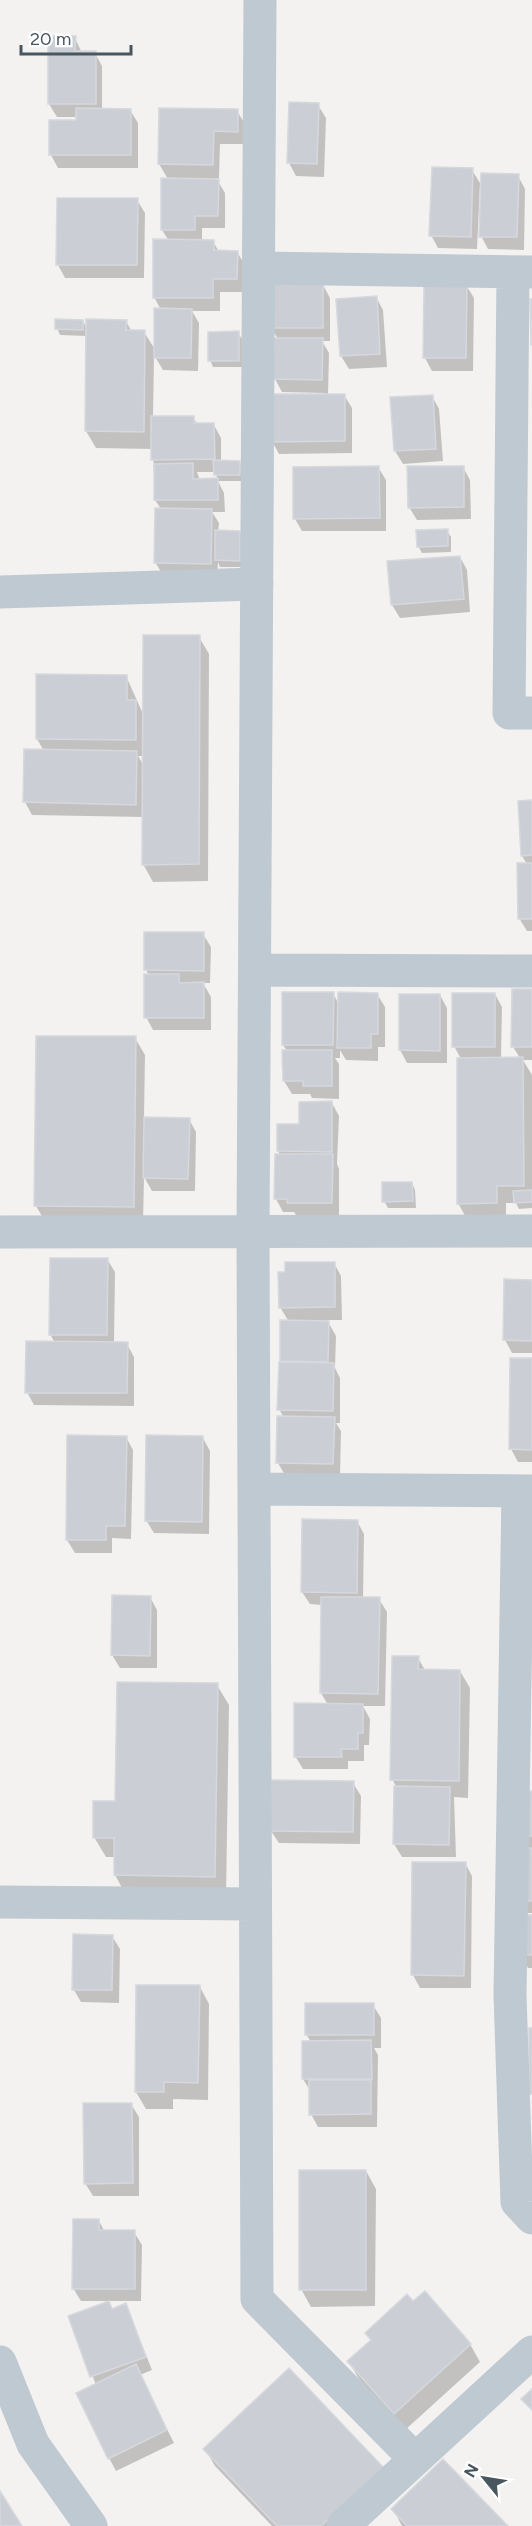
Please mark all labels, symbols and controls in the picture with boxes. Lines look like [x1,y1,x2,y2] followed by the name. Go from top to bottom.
[21,18,130,56] scale bar
[30,28,71,50] text: 20 m
[454,2448,514,2508] north arrow
[460,2461,483,2481] text: N

